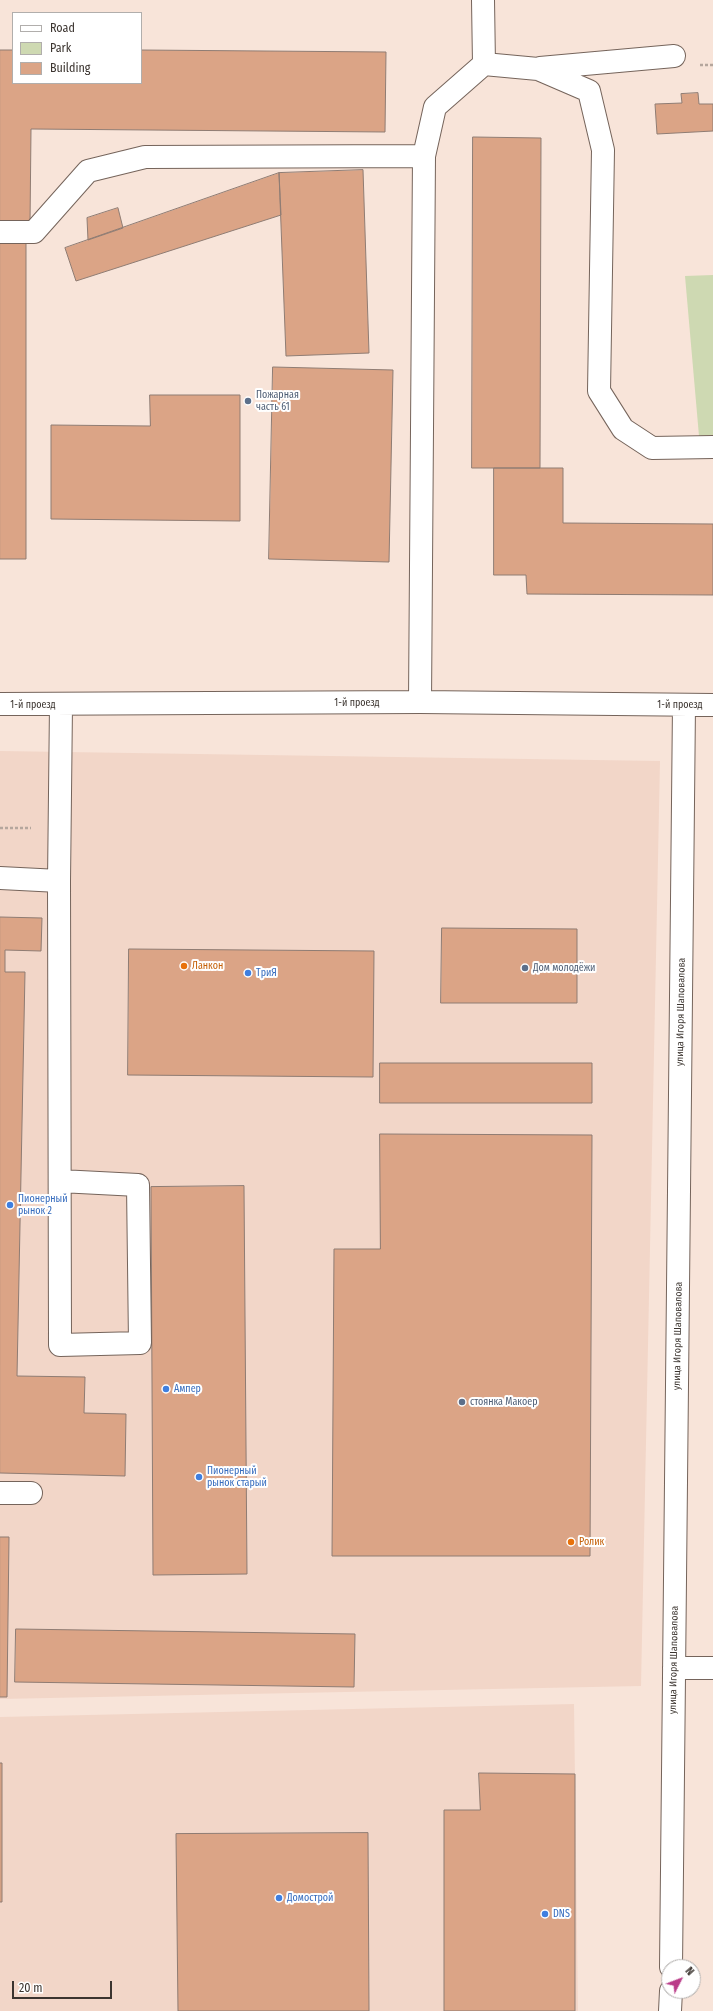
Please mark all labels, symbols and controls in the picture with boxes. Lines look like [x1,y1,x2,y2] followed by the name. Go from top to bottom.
[12,12,142,84] legend
[50,21,75,35] text: Road
[50,41,71,55] text: Park
[50,61,90,75] text: Building
[256,389,299,412] place label: Пожарная часть 61
[243,396,253,406] marker: Пожарная часть 61
[334,697,380,709] street label: 1-й проезд
[10,699,56,711] street label: 1-й проезд
[657,699,703,711] street label: 1-й проезд
[674,958,688,1066] street label: улица Игоря Шаповалова
[192,960,223,972] place label: Ланкон
[179,961,189,971] marker: Ланкон
[533,962,595,974] place label: Дом молодёжи
[520,963,530,973] marker: Дом молодёжи
[256,967,277,979] place label: ТриЯ
[243,968,253,978] marker: ТриЯ
[18,1193,68,1216] place label: Пионерный рынок 2
[5,1200,15,1210] marker: Пионерный рынок 2
[671,1282,685,1390] street label: улица Игоря Шаповалова
[174,1383,201,1395] place label: Ампер
[161,1384,171,1394] marker: Ампер
[470,1396,537,1408] place label: стоянка Макоер
[457,1397,467,1407] marker: стоянка Макоер
[207,1465,267,1488] place label: Пионерный рынок старый
[194,1472,204,1482] marker: Пионерный рынок старый
[579,1536,604,1548] place label: Ролик
[566,1537,576,1547] marker: Ролик
[667,1606,681,1714] street label: улица Игоря Шаповалова
[287,1892,333,1904] place label: Домострой
[274,1893,284,1903] marker: Домострой
[553,1908,570,1920] place label: DNS
[540,1909,550,1919] marker: DNS
[661,1959,701,1999] north arrow
[683,1965,697,1978] text: N
[14,1973,114,1999] scale bar
[19,1981,43,1995] text: 20 m

